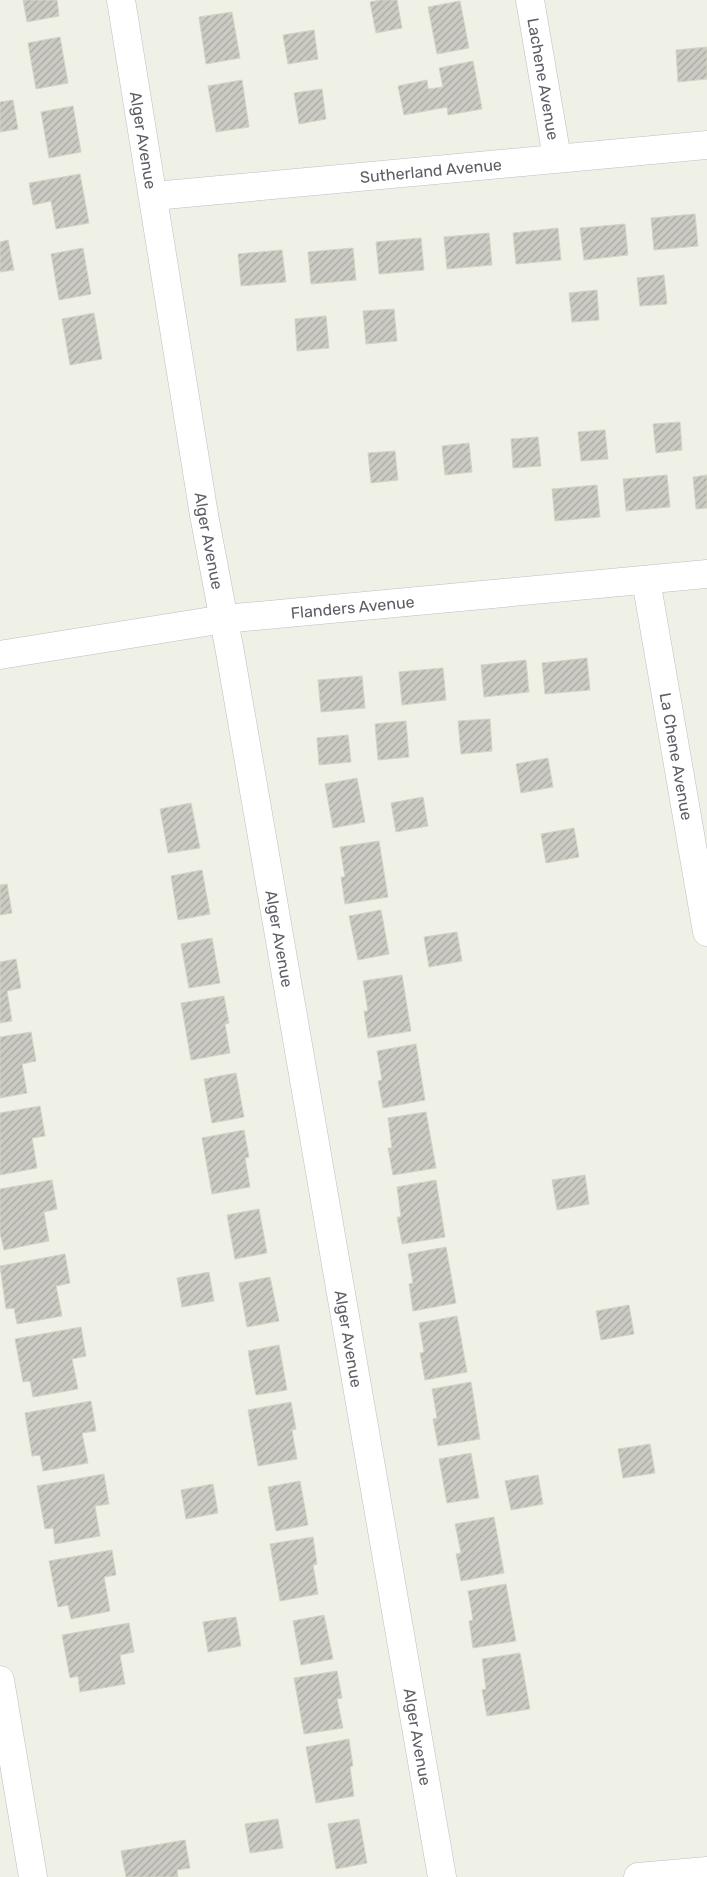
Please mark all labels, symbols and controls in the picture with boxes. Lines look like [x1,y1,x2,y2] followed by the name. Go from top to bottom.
[524,16,563,141] street label: Lachene Avenue
[126,90,161,190] street label: Alger Avenue
[359,154,503,186] street label: Sutherland Avenue
[191,491,227,591] street label: Alger Avenue
[290,592,415,622] street label: Flanders Avenue
[656,691,697,822] street label: La Chene Avenue
[262,889,297,989] street label: Alger Avenue
[331,1289,367,1389] street label: Alger Avenue
[400,1687,435,1787] street label: Alger Avenue

